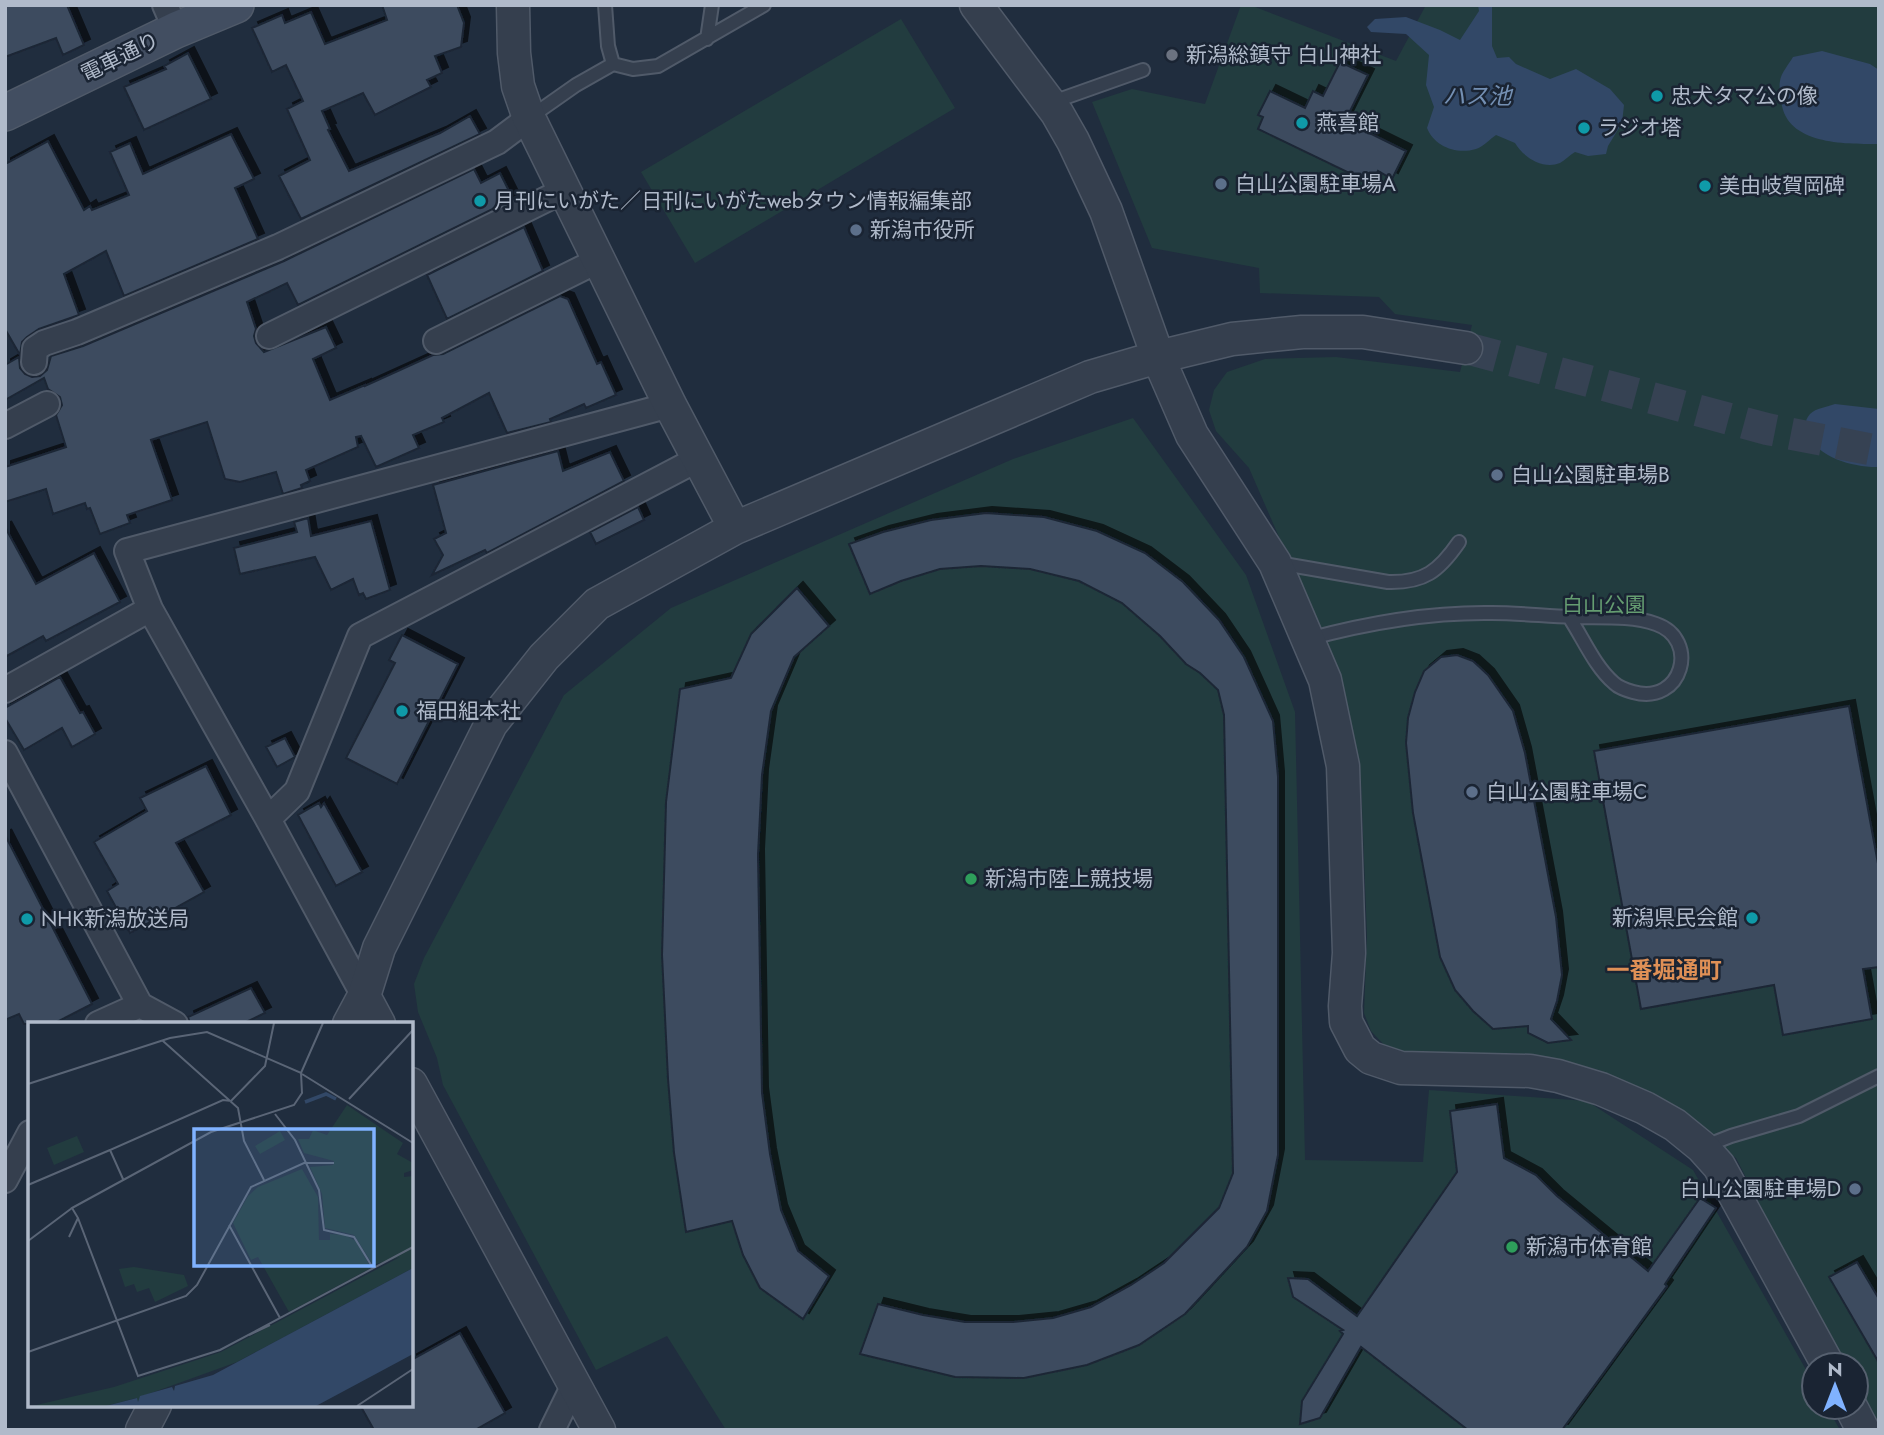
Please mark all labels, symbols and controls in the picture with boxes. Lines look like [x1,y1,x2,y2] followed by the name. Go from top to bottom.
[76,25,164,89] street label: 電車通り
[1186,40,1381,70] place label: 新潟総鎮守 白山神社
[1164,47,1180,63] marker: 新潟総鎮守 白山神社
[1443,79,1514,113] water label: ハス池
[1671,81,1818,111] place label: 忠犬タマ公の像
[1649,88,1665,104] marker: 忠犬タマ公の像
[1316,108,1379,138] place label: 燕喜館
[1598,113,1682,143] place label: ラジオ塔
[1294,115,1310,131] marker: 燕喜館
[1576,120,1592,136] marker: ラジオ塔
[1235,169,1396,199] place label: 白山公園駐車場A
[1719,171,1845,201] place label: 美由岐賀岡碑
[1213,176,1229,192] marker: 白山公園駐車場A
[1697,178,1713,194] marker: 美由岐賀岡碑
[494,186,972,216] place label: 月刊にいがた／日刊にいがたwebタウン情報編集部
[472,193,488,209] marker: 月刊にいがた／日刊にいがたwebタウン情報編集部
[870,215,975,245] place label: 新潟市役所
[848,222,864,238] marker: 新潟市役所
[1511,460,1670,490] place label: 白山公園駐車場B
[1489,467,1505,483] marker: 白山公園駐車場B
[1562,590,1646,620] park label: 白山公園
[416,696,521,726] place label: 福田組本社
[394,703,410,719] marker: 福田組本社
[1486,777,1647,807] place label: 白山公園駐車場C
[1464,784,1480,800] marker: 白山公園駐車場C
[985,864,1153,894] place label: 新潟市陸上競技場
[963,871,979,887] marker: 新潟市陸上競技場
[1612,903,1738,933] place label: 新潟県民会館
[41,904,189,934] place label: NHK新潟放送局
[1744,910,1760,926] marker: 新潟県民会館
[19,911,35,927] marker: NHK新潟放送局
[1607,953,1722,987] district label: 一番堀通町
[28,1022,413,1407] inset map
[1680,1174,1841,1204] place label: 白山公園駐車場D
[1847,1181,1863,1197] marker: 白山公園駐車場D
[1526,1232,1652,1262] place label: 新潟市体育館
[1504,1239,1520,1255] marker: 新潟市体育館
[1800,1351,1870,1421] north arrow
[1827,1356,1843,1383] text: N

